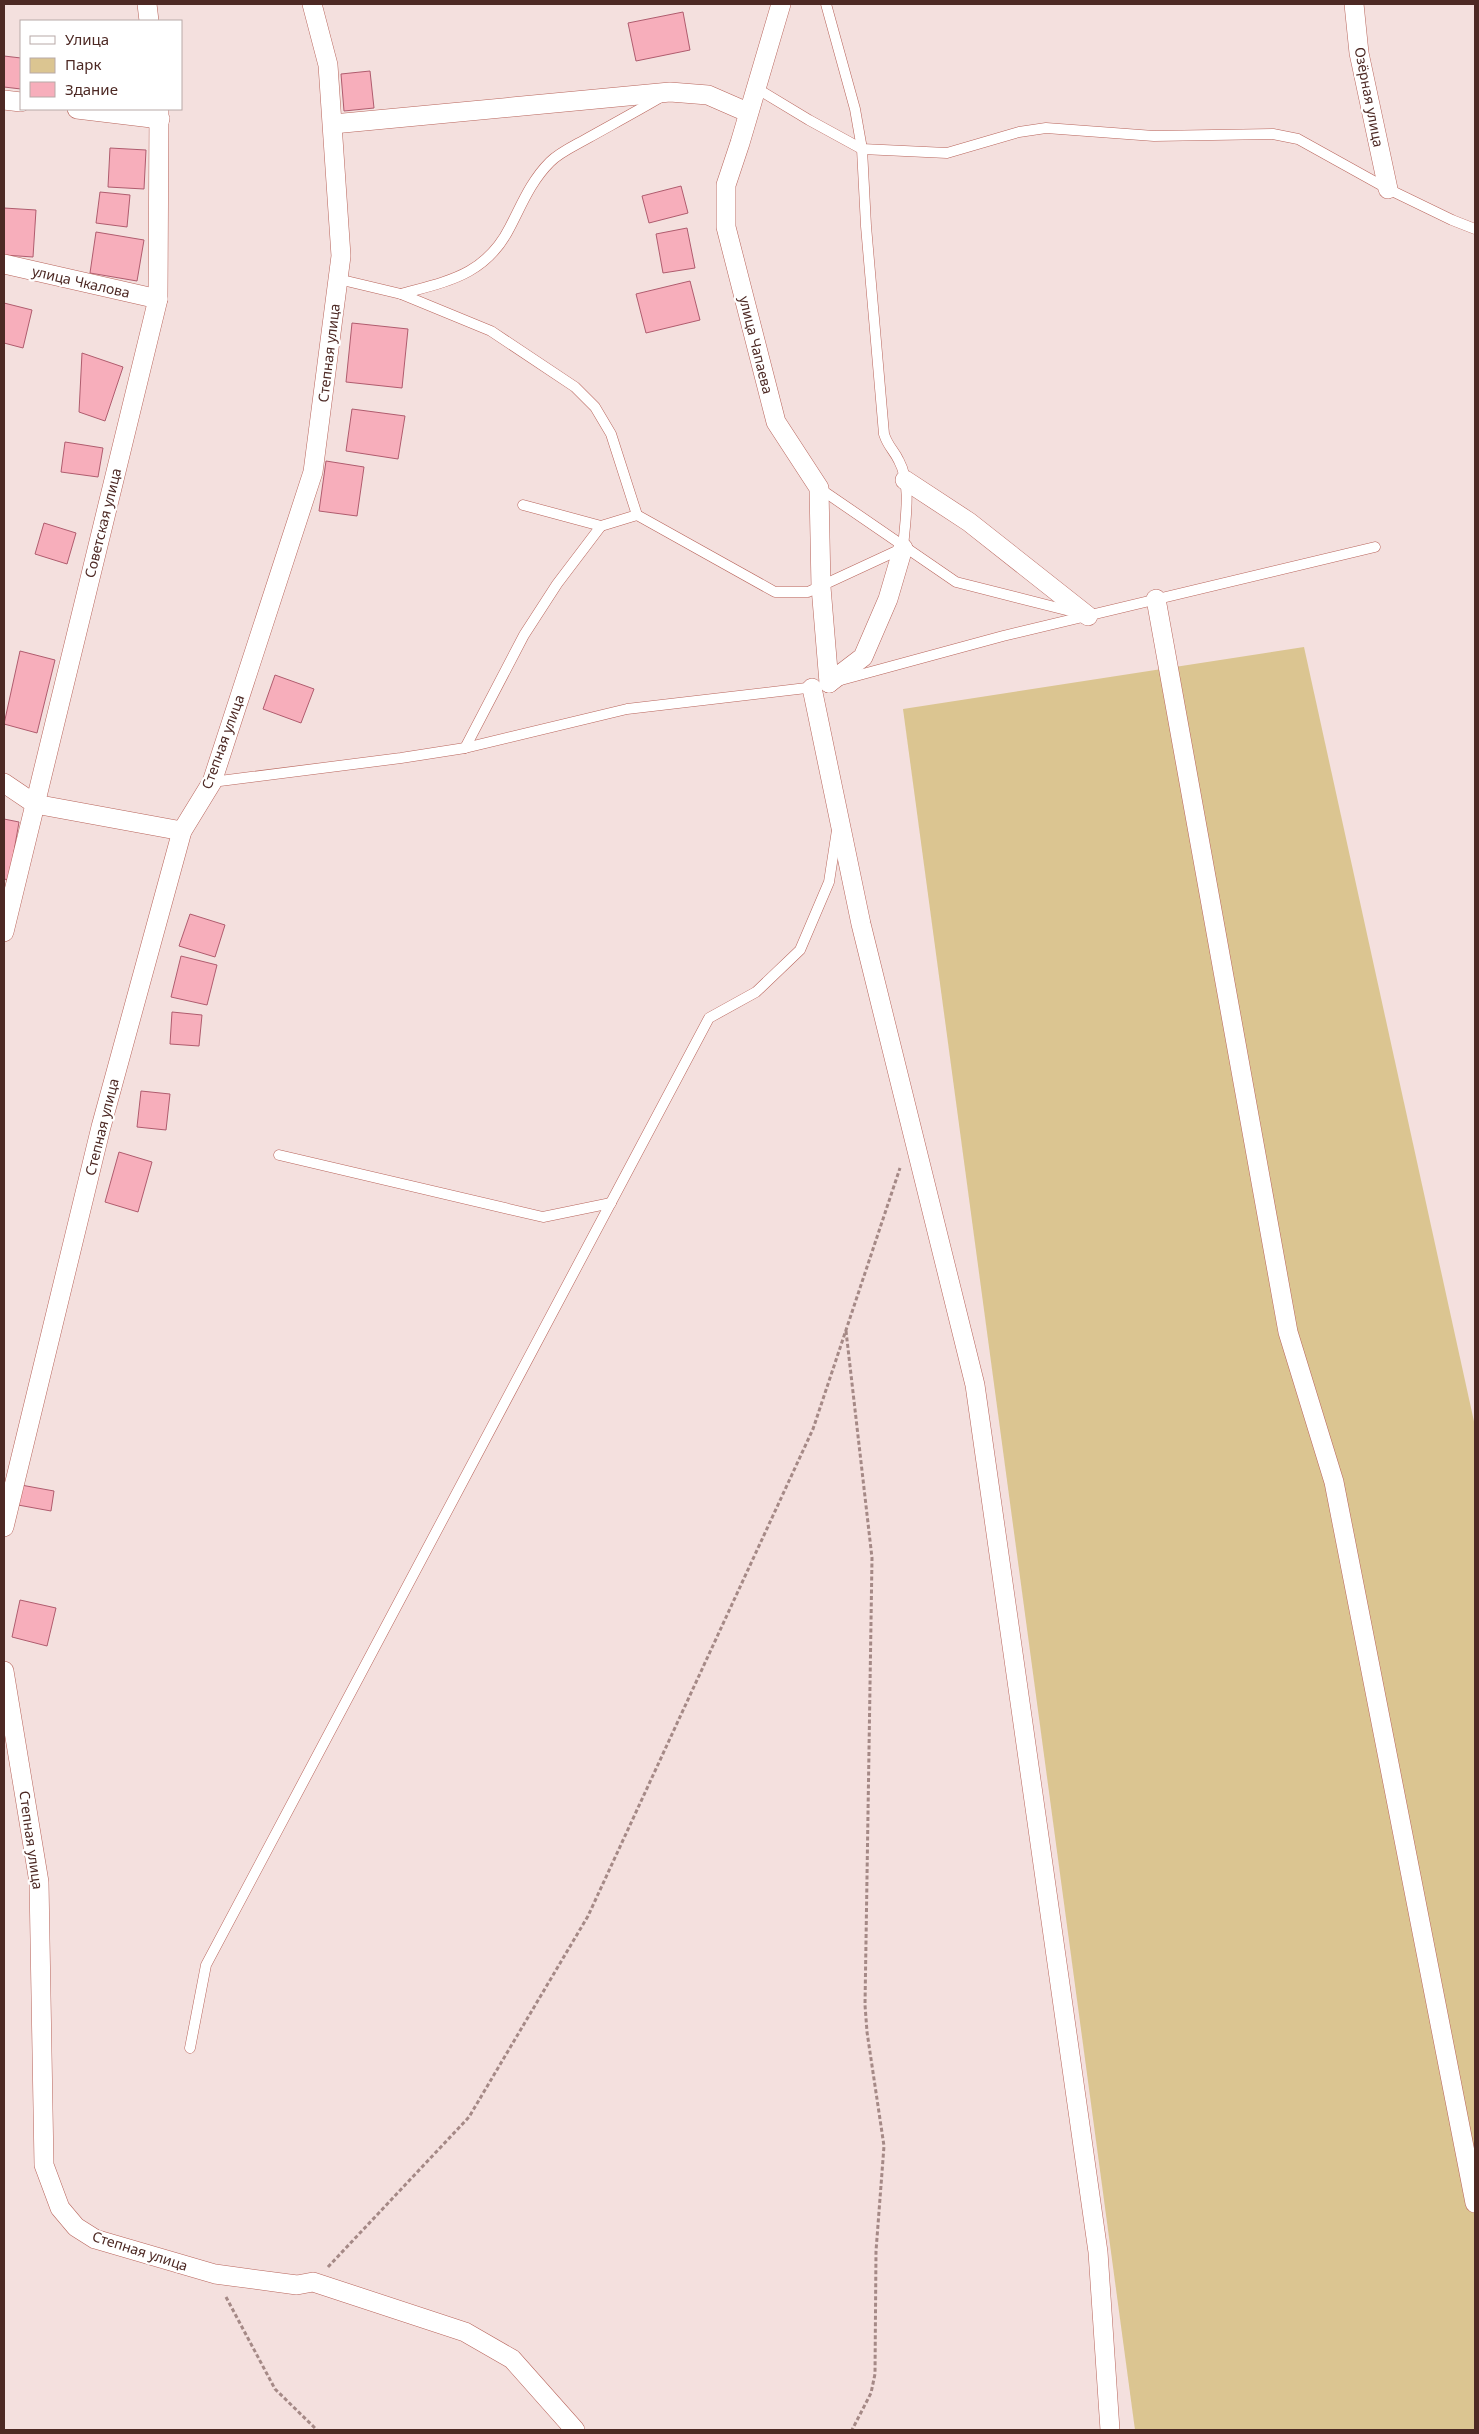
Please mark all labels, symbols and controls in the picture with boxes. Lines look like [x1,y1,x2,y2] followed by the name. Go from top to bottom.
[20,20,182,110] legend
[65,29,109,49] text: Улица
[1350,45,1388,149] street label: Озёрная улица
[65,54,101,74] text: Парк
[65,79,118,99] text: Здание
[30,261,132,302] street label: улица Чкалова
[735,294,778,396] street label: улица Чапаева
[313,302,344,403] street label: Степная улица
[80,466,125,580] street label: Советская улица
[197,692,248,792] street label: Степная улица
[80,1076,123,1177] street label: Степная улица
[15,1789,48,1890] street label: Степная улица
[90,2226,190,2275] street label: Степная улица

